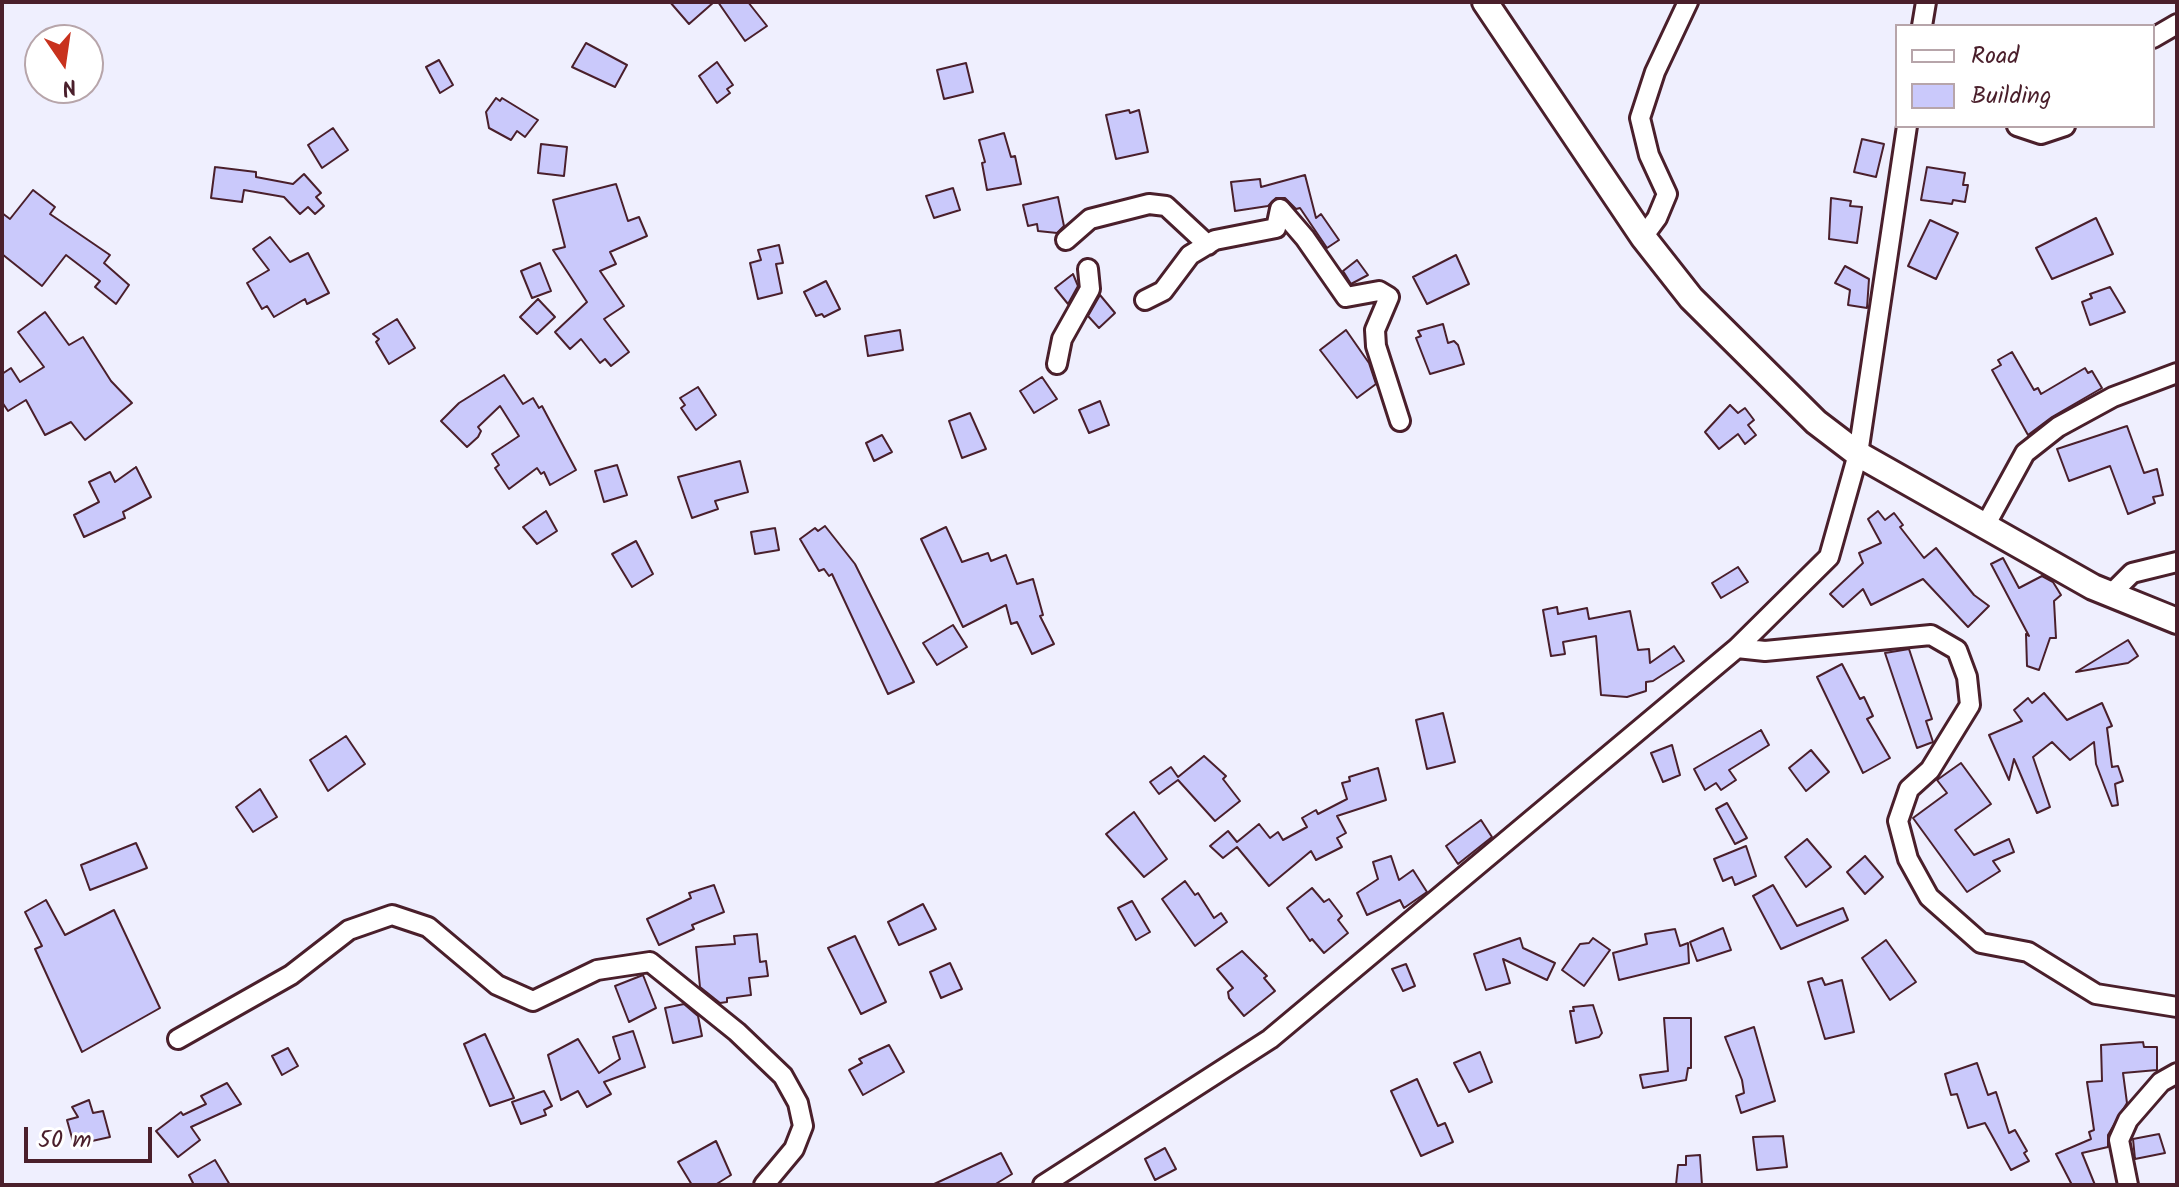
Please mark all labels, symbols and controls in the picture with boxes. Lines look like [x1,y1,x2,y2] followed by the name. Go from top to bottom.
[24,24,104,104] north arrow
[1895,24,2155,128] legend
[1971,37,2019,76] text: Road
[58,67,80,105] text: N
[1971,77,2051,116] text: Building
[28,1111,156,1161] scale bar
[38,1121,92,1160] text: 50 m

